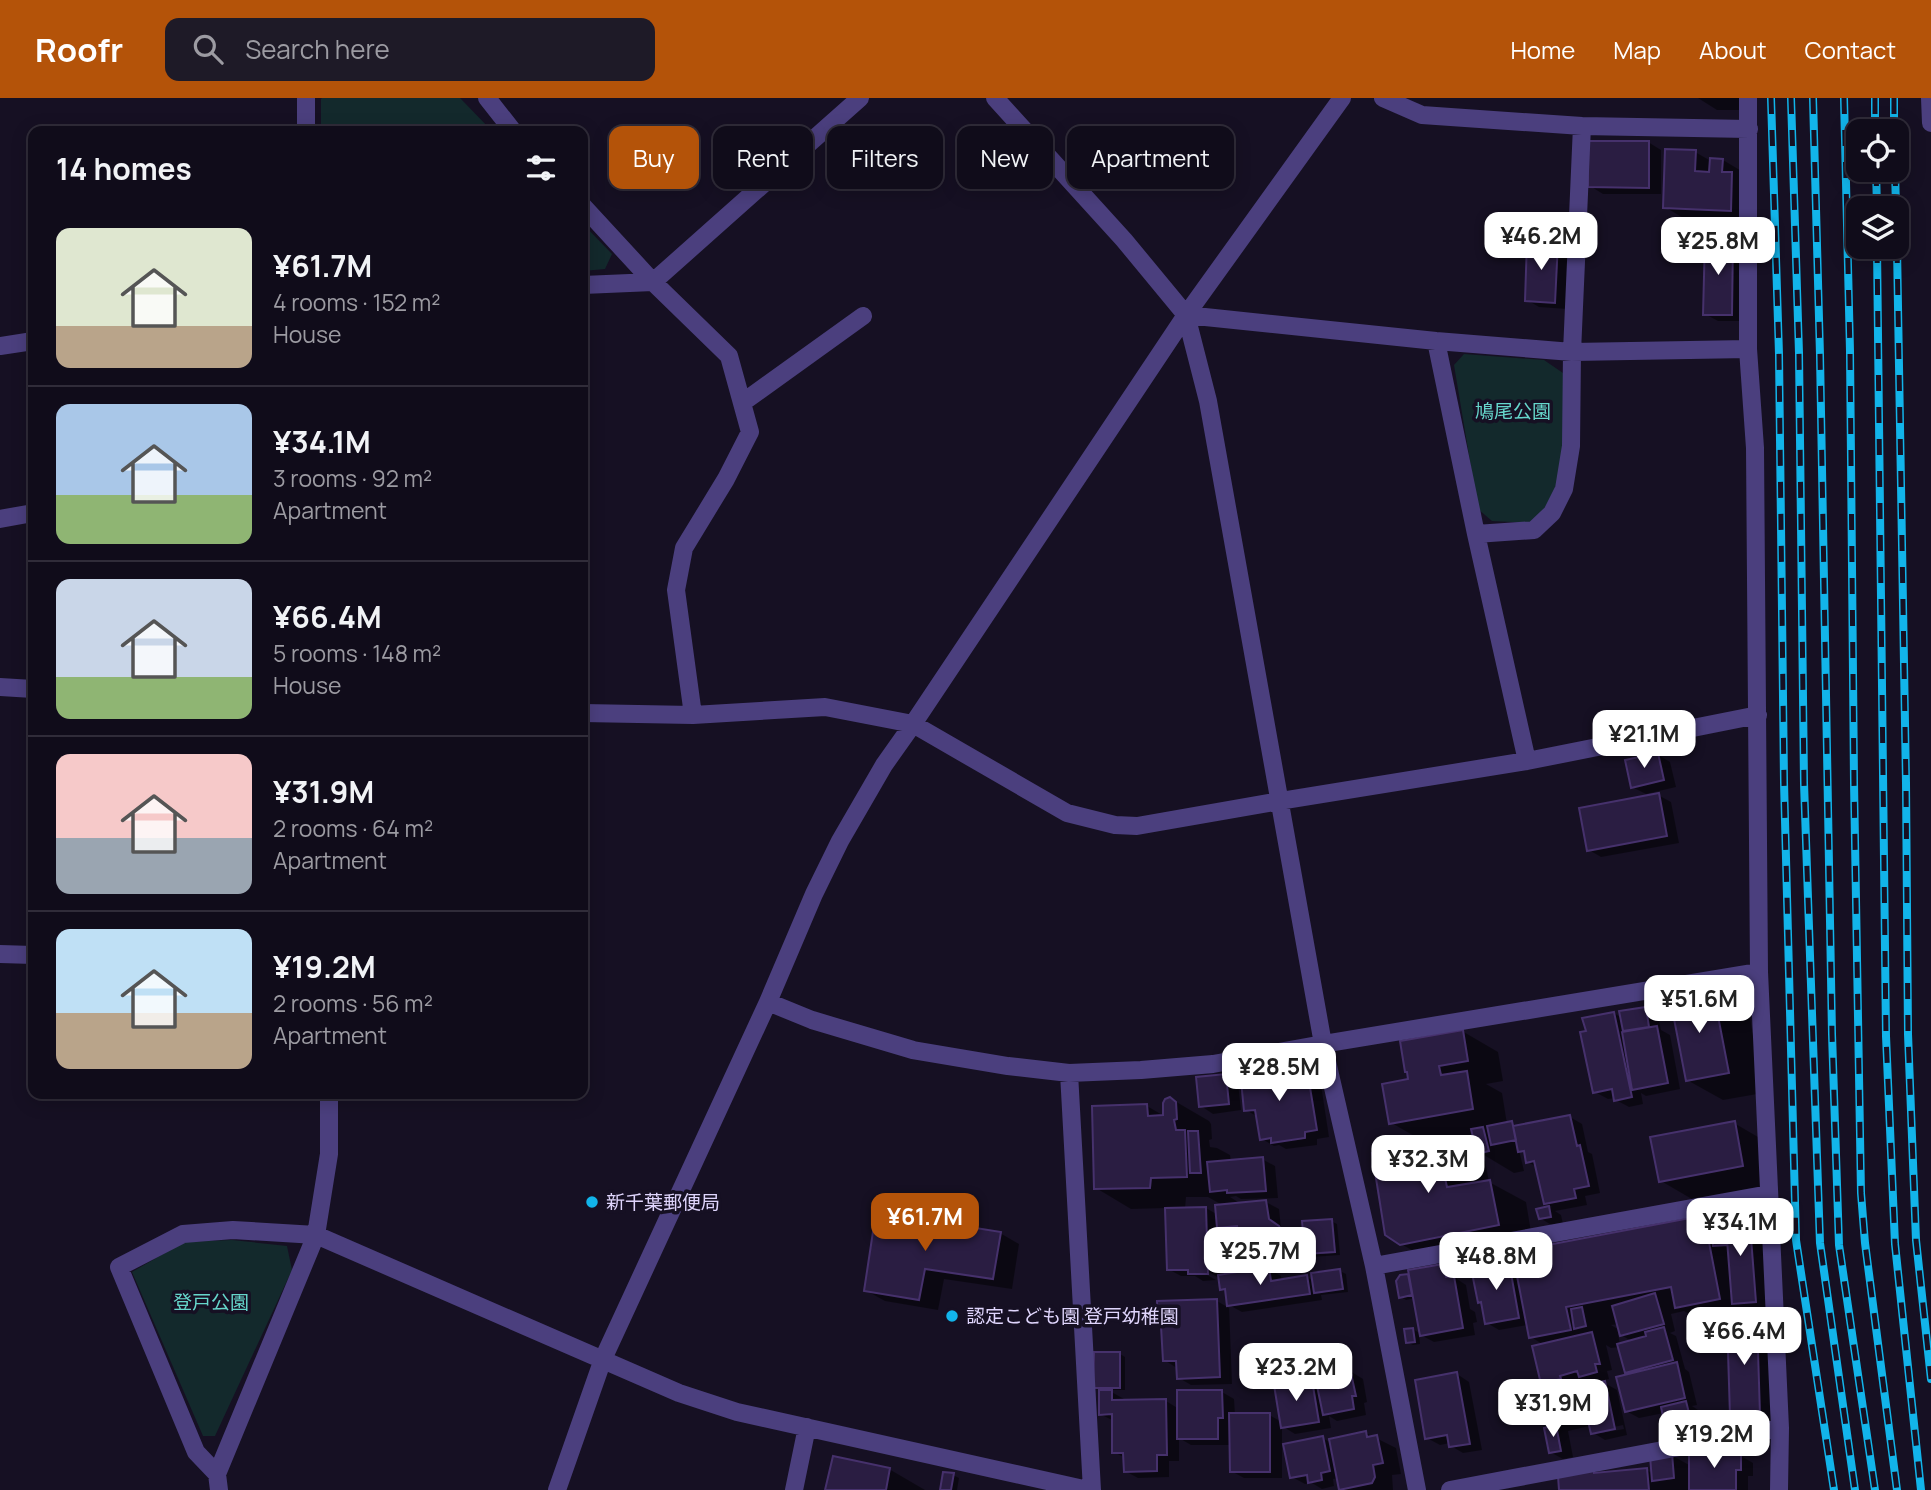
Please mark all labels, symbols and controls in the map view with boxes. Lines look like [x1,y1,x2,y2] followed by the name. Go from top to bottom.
[165,18,655,81] search box
[35,27,123,72] text: Roofr
[189,30,227,68] icon: search
[245,31,390,67] text: Search here
[1510,33,1575,66] text: Home
[1613,33,1661,66] text: Map
[1699,33,1767,66] text: About
[1805,33,1896,66] text: Contact
[1846,119,1909,259] map controls
[1846,119,1909,182] button: locate
[609,126,699,189] chip: Buy
[713,126,813,189] chip: Rent
[827,126,943,189] chip: Filters
[957,126,1053,189] chip: New
[1067,126,1234,189] chip: Apartment
[56,148,192,189] text: 14 homes
[522,149,560,187] icon: filters
[1846,196,1909,259] button: layers
[1484,212,1598,272] pin: ¥46.2M
[1661,218,1775,277] pin: ¥25.8M
[1500,219,1582,251] text: ¥46.2M
[1677,224,1759,256] text: ¥25.8M
[273,245,372,286] text: ¥61.7M
[112,256,196,340] icon: home
[273,286,440,318] text: 4 rooms · 152 m²
[273,318,342,350] text: House
[1475,398,1551,424] park label: 鳩尾公園
[273,421,371,462] text: ¥34.1M
[112,432,196,516] icon: home
[273,462,432,494] text: 3 rooms · 92 m²
[273,494,387,526] text: Apartment
[273,596,382,637] text: ¥66.4M
[112,607,196,691] icon: home
[273,637,441,669] text: 5 rooms · 148 m²
[273,669,342,701] text: House
[1587,710,1701,770] pin: ¥21.1M
[1609,717,1679,749] text: ¥21.1M
[273,771,374,812] text: ¥31.9M
[112,782,196,866] icon: home
[273,812,433,844] text: 2 rooms · 64 m²
[273,844,387,876] text: Apartment
[273,946,376,987] text: ¥19.2M
[112,957,196,1041] icon: home
[1642,976,1756,1035] pin: ¥51.6M
[1660,982,1738,1014] text: ¥51.6M
[273,987,433,1019] text: 2 rooms · 56 m²
[273,1019,387,1051] text: Apartment
[1222,1044,1336,1103] pin: ¥28.5M
[1238,1050,1320,1082] text: ¥28.5M
[1371,1136,1485,1195] pin: ¥32.3M
[1387,1142,1469,1174] text: ¥32.3M
[606,1189,720,1215] place label: 新千葉郵便局
[584,1194,600,1210] marker: 新千葉郵便局
[868,1194,982,1253] pin: ¥61.7M
[1683,1198,1797,1258] pin: ¥34.1M
[887,1200,963,1232] text: ¥61.7M
[1703,1205,1777,1237] text: ¥34.1M
[1203,1228,1317,1287] pin: ¥25.7M
[1439,1232,1553,1292] pin: ¥48.8M
[1220,1234,1300,1266] text: ¥25.7M
[1455,1239,1537,1271] text: ¥48.8M
[173,1289,249,1315] park label: 登戸公園
[966,1303,1179,1329] place label: 認定こども園 登戸幼稚園
[944,1308,960,1324] marker: 認定こども園 登戸幼稚園
[1687,1308,1801,1367] pin: ¥66.4M
[1702,1314,1786,1346] text: ¥66.4M
[1239,1344,1353,1403] pin: ¥23.2M
[1255,1350,1337,1382] text: ¥23.2M
[1496,1380,1610,1439] pin: ¥31.9M
[1514,1386,1592,1418] text: ¥31.9M
[1657,1410,1771,1470] pin: ¥19.2M
[1675,1417,1753,1449] text: ¥19.2M

